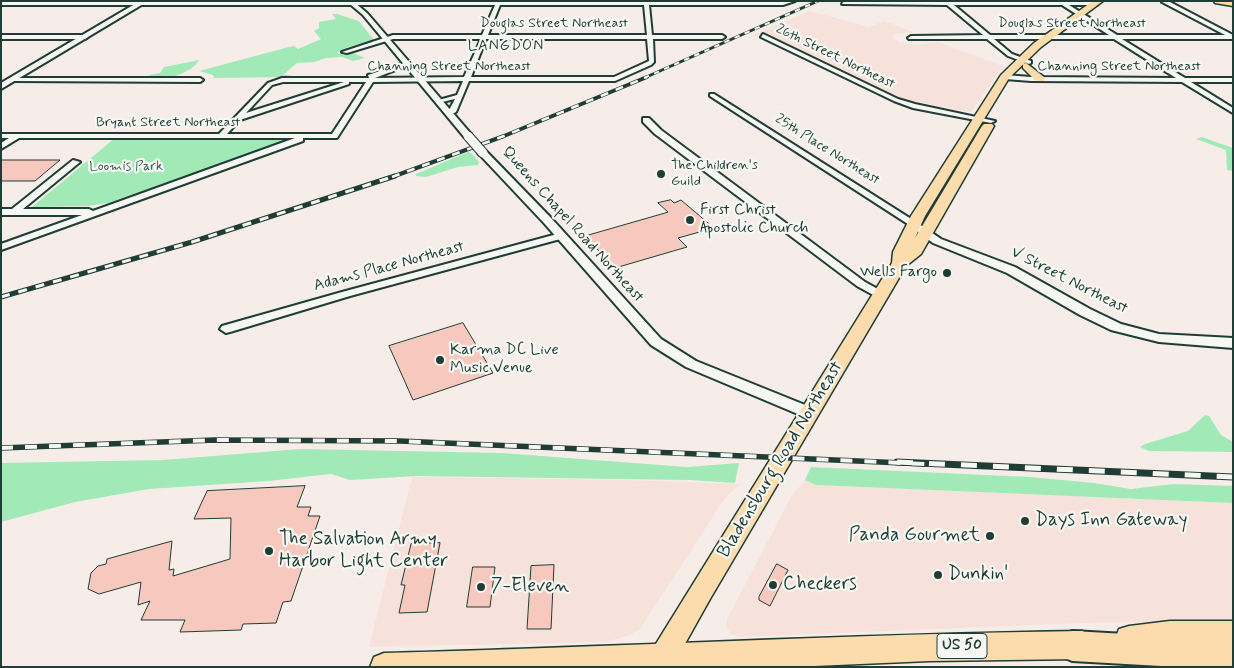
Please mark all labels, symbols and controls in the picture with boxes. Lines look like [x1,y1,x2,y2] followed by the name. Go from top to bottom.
[480,16,628,32] street label: Douglas Street Northeast
[998,16,1146,32] street label: Douglas Street Northeast
[773,21,897,93] street label: 26th Street Northeast
[467,38,545,56] district label: LANGDON
[367,59,531,75] street label: Channing Street Northeast
[1037,59,1201,75] street label: Channing Street Northeast
[772,111,882,189] street label: 25th Place Northeast
[96,115,240,131] street label: Bryant Street Northeast
[497,143,647,307] street label: Queens Chapel Road Northeast
[671,158,758,190] place label: The Children's Guild
[89,159,163,175] park label: Loomis Park
[655,168,667,180] marker: The Children's Guild
[700,201,809,239] place label: First Christ Apostolic Church
[684,214,696,226] marker: First Christ Apostolic Church
[312,238,466,296] street label: Adams Place Northeast
[1007,243,1131,319] street label: V Street Northeast
[860,263,937,283] place label: Wells Fargo
[941,267,953,279] marker: Wells Fargo
[450,341,559,379] place label: Karma DC Live Music Venue
[434,354,446,366] marker: Karma DC Live Music Venue
[713,358,849,562] street label: Bladensburg Road Northeast
[1035,510,1187,532] place label: Days Inn Gateway
[1019,515,1031,527] marker: Days Inn Gateway
[849,525,980,547] place label: Panda Gourmet
[279,529,448,573] place label: The Salvation Army Harbor Light Center
[984,530,996,542] marker: Panda Gourmet
[263,545,275,557] marker: The Salvation Army Harbor Light Center
[948,564,1008,586] place label: Dunkin'
[932,569,944,581] marker: Dunkin'
[783,574,857,596] place label: Checkers
[491,576,569,598] place label: 7-Eleven
[767,579,779,591] marker: Checkers
[475,581,487,593] marker: 7-Eleven
[937,634,987,658] road number: US 50

